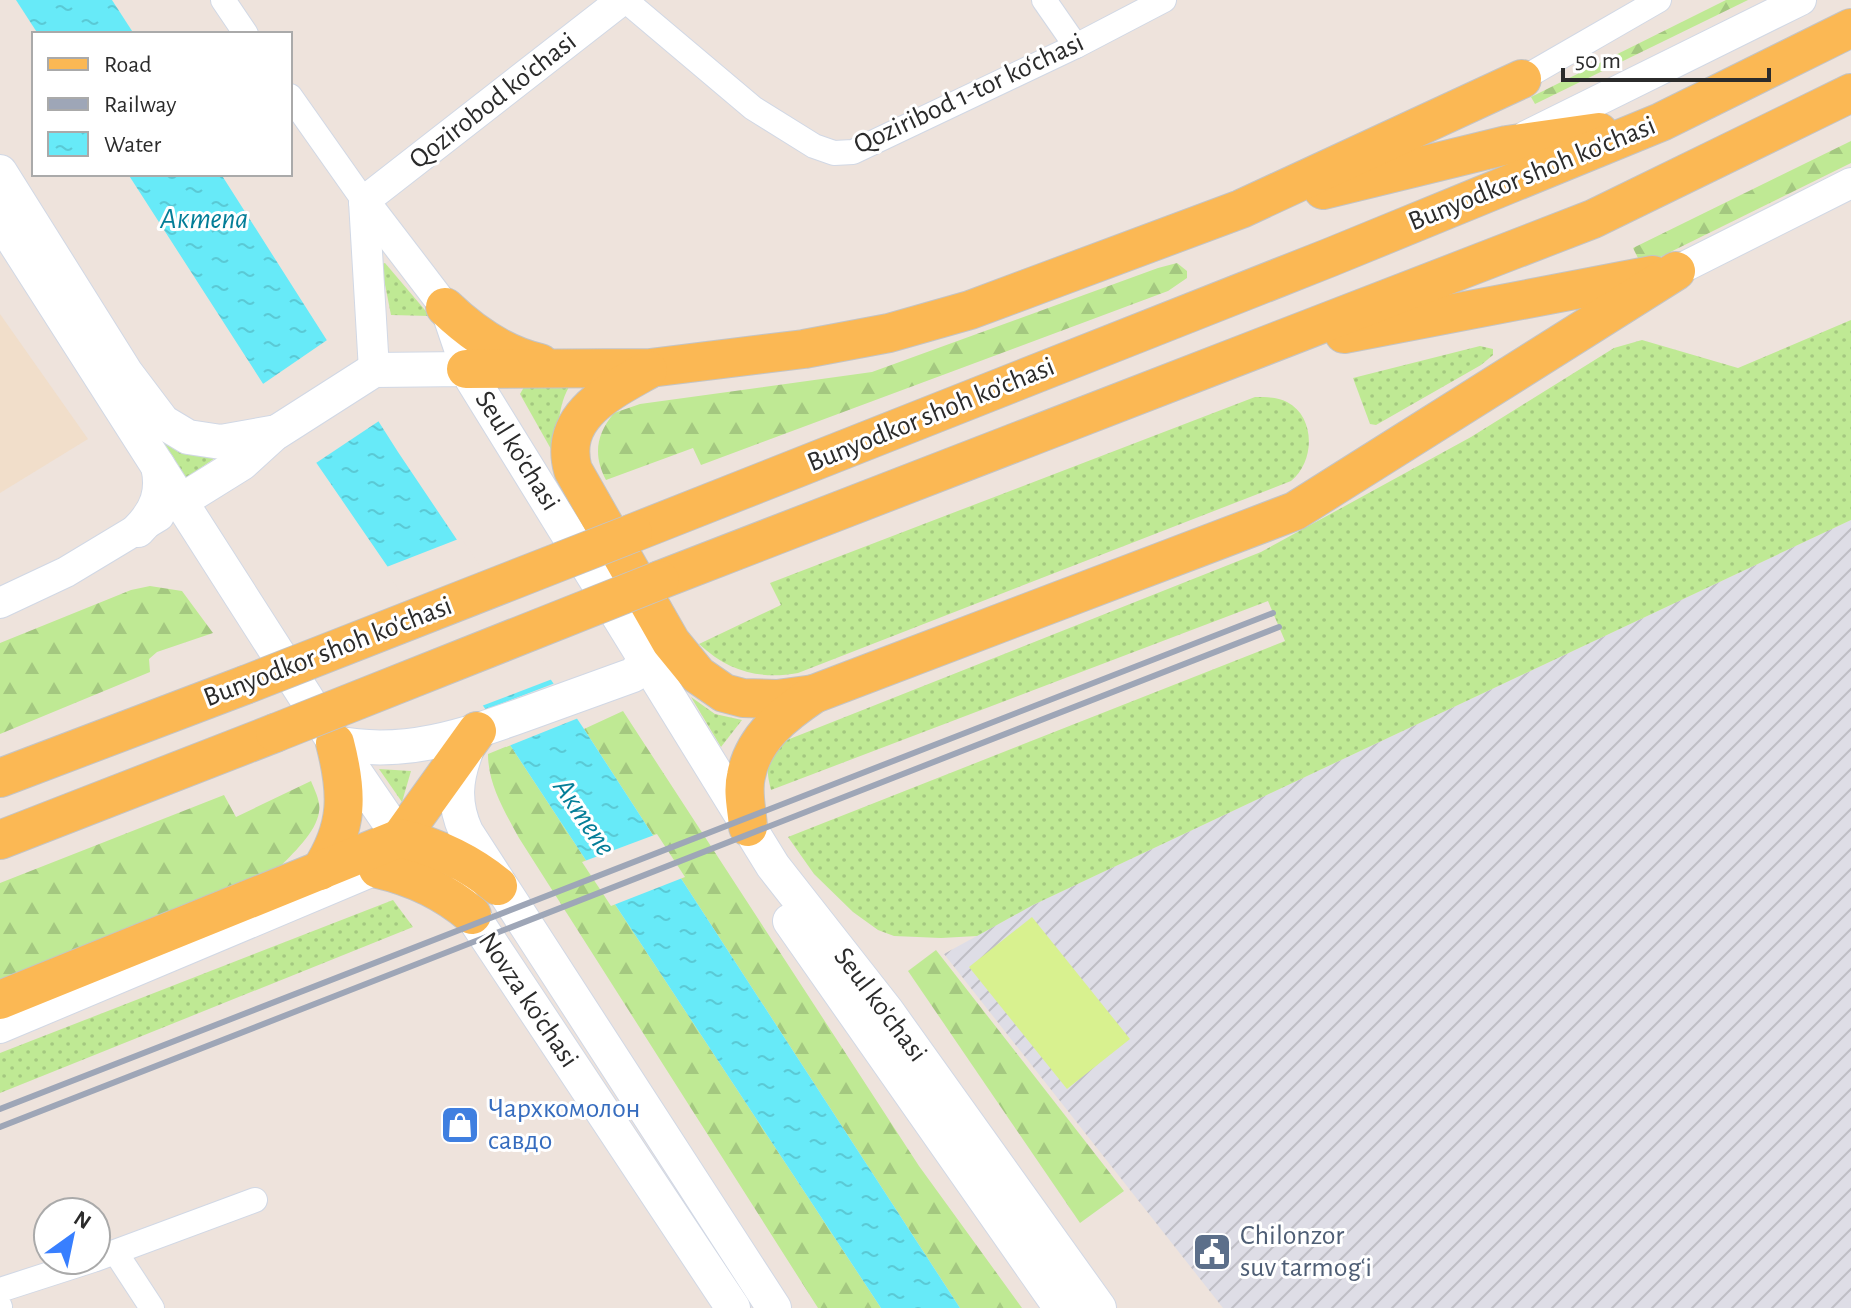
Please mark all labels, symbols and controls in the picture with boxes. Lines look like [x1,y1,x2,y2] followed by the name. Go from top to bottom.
[404,27,582,175] street label: Qozirobod ko'chasi
[850,28,1088,160] street label: Qoziribod 1-tor ko‘chasi
[32,32,292,176] legend
[1563,32,1769,82] scale bar
[1575,49,1621,73] text: 50 m
[104,53,152,77] text: Road
[104,93,176,117] text: Railway
[1405,112,1659,236] street label: Bunyodkor shoh ko'chasi
[104,133,162,157] text: Water
[159,204,248,234] water label: Актепа
[804,353,1058,477] street label: Bunyodkor shoh ko'chasi
[469,386,565,516] street label: Seul ko'chasi
[200,592,456,712] street label: Bunyodkor shoh ko'chasi
[547,772,621,861] water label: Актепе
[473,927,583,1073] street label: Novza ko'chasi
[828,943,932,1067] street label: Seul ko'chasi
[488,1095,640,1155] place label: Чархкомолон савдо
[439,1104,481,1146] shop icon: Чархкомолон савдо
[32,1196,112,1276] north arrow
[70,1207,95,1233] text: N
[1240,1222,1372,1282] place label: Chilonzor suv tarmog‘i
[1191,1231,1233,1273] public building icon: Chilonzor suv tarmog‘i

